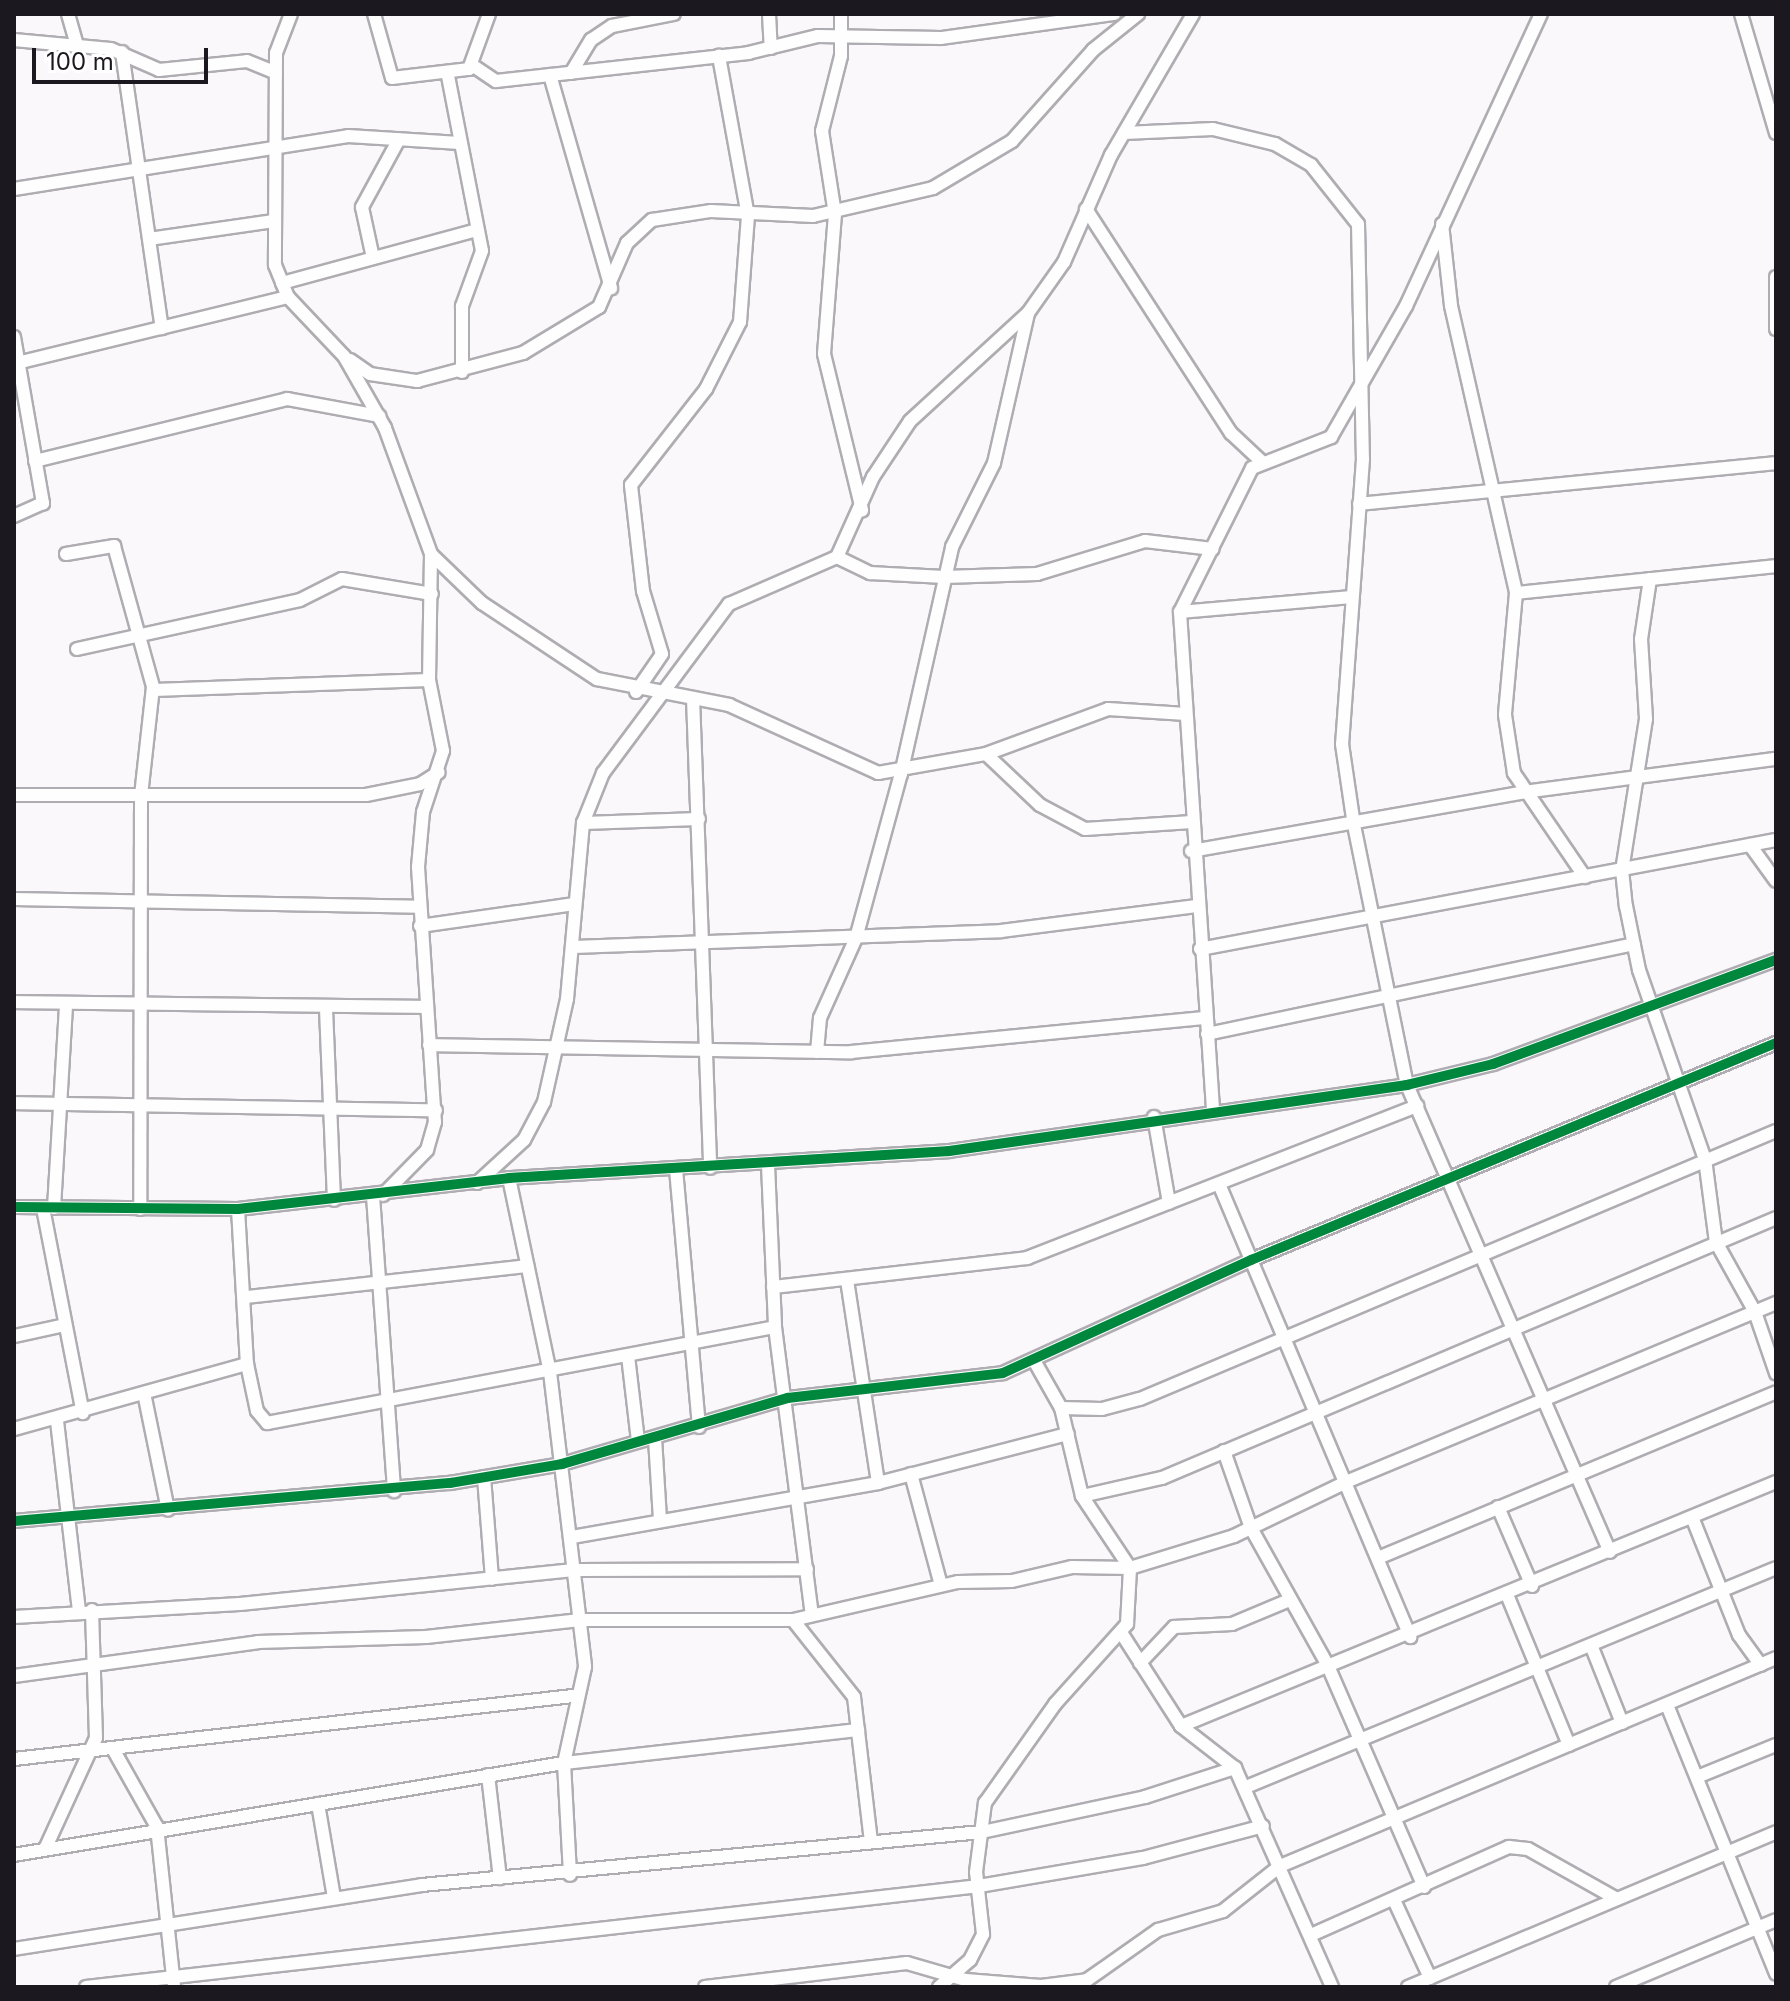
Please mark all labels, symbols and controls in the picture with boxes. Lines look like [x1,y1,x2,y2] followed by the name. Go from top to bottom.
[36,32,212,82] scale bar
[46,47,114,76] text: 100 m

